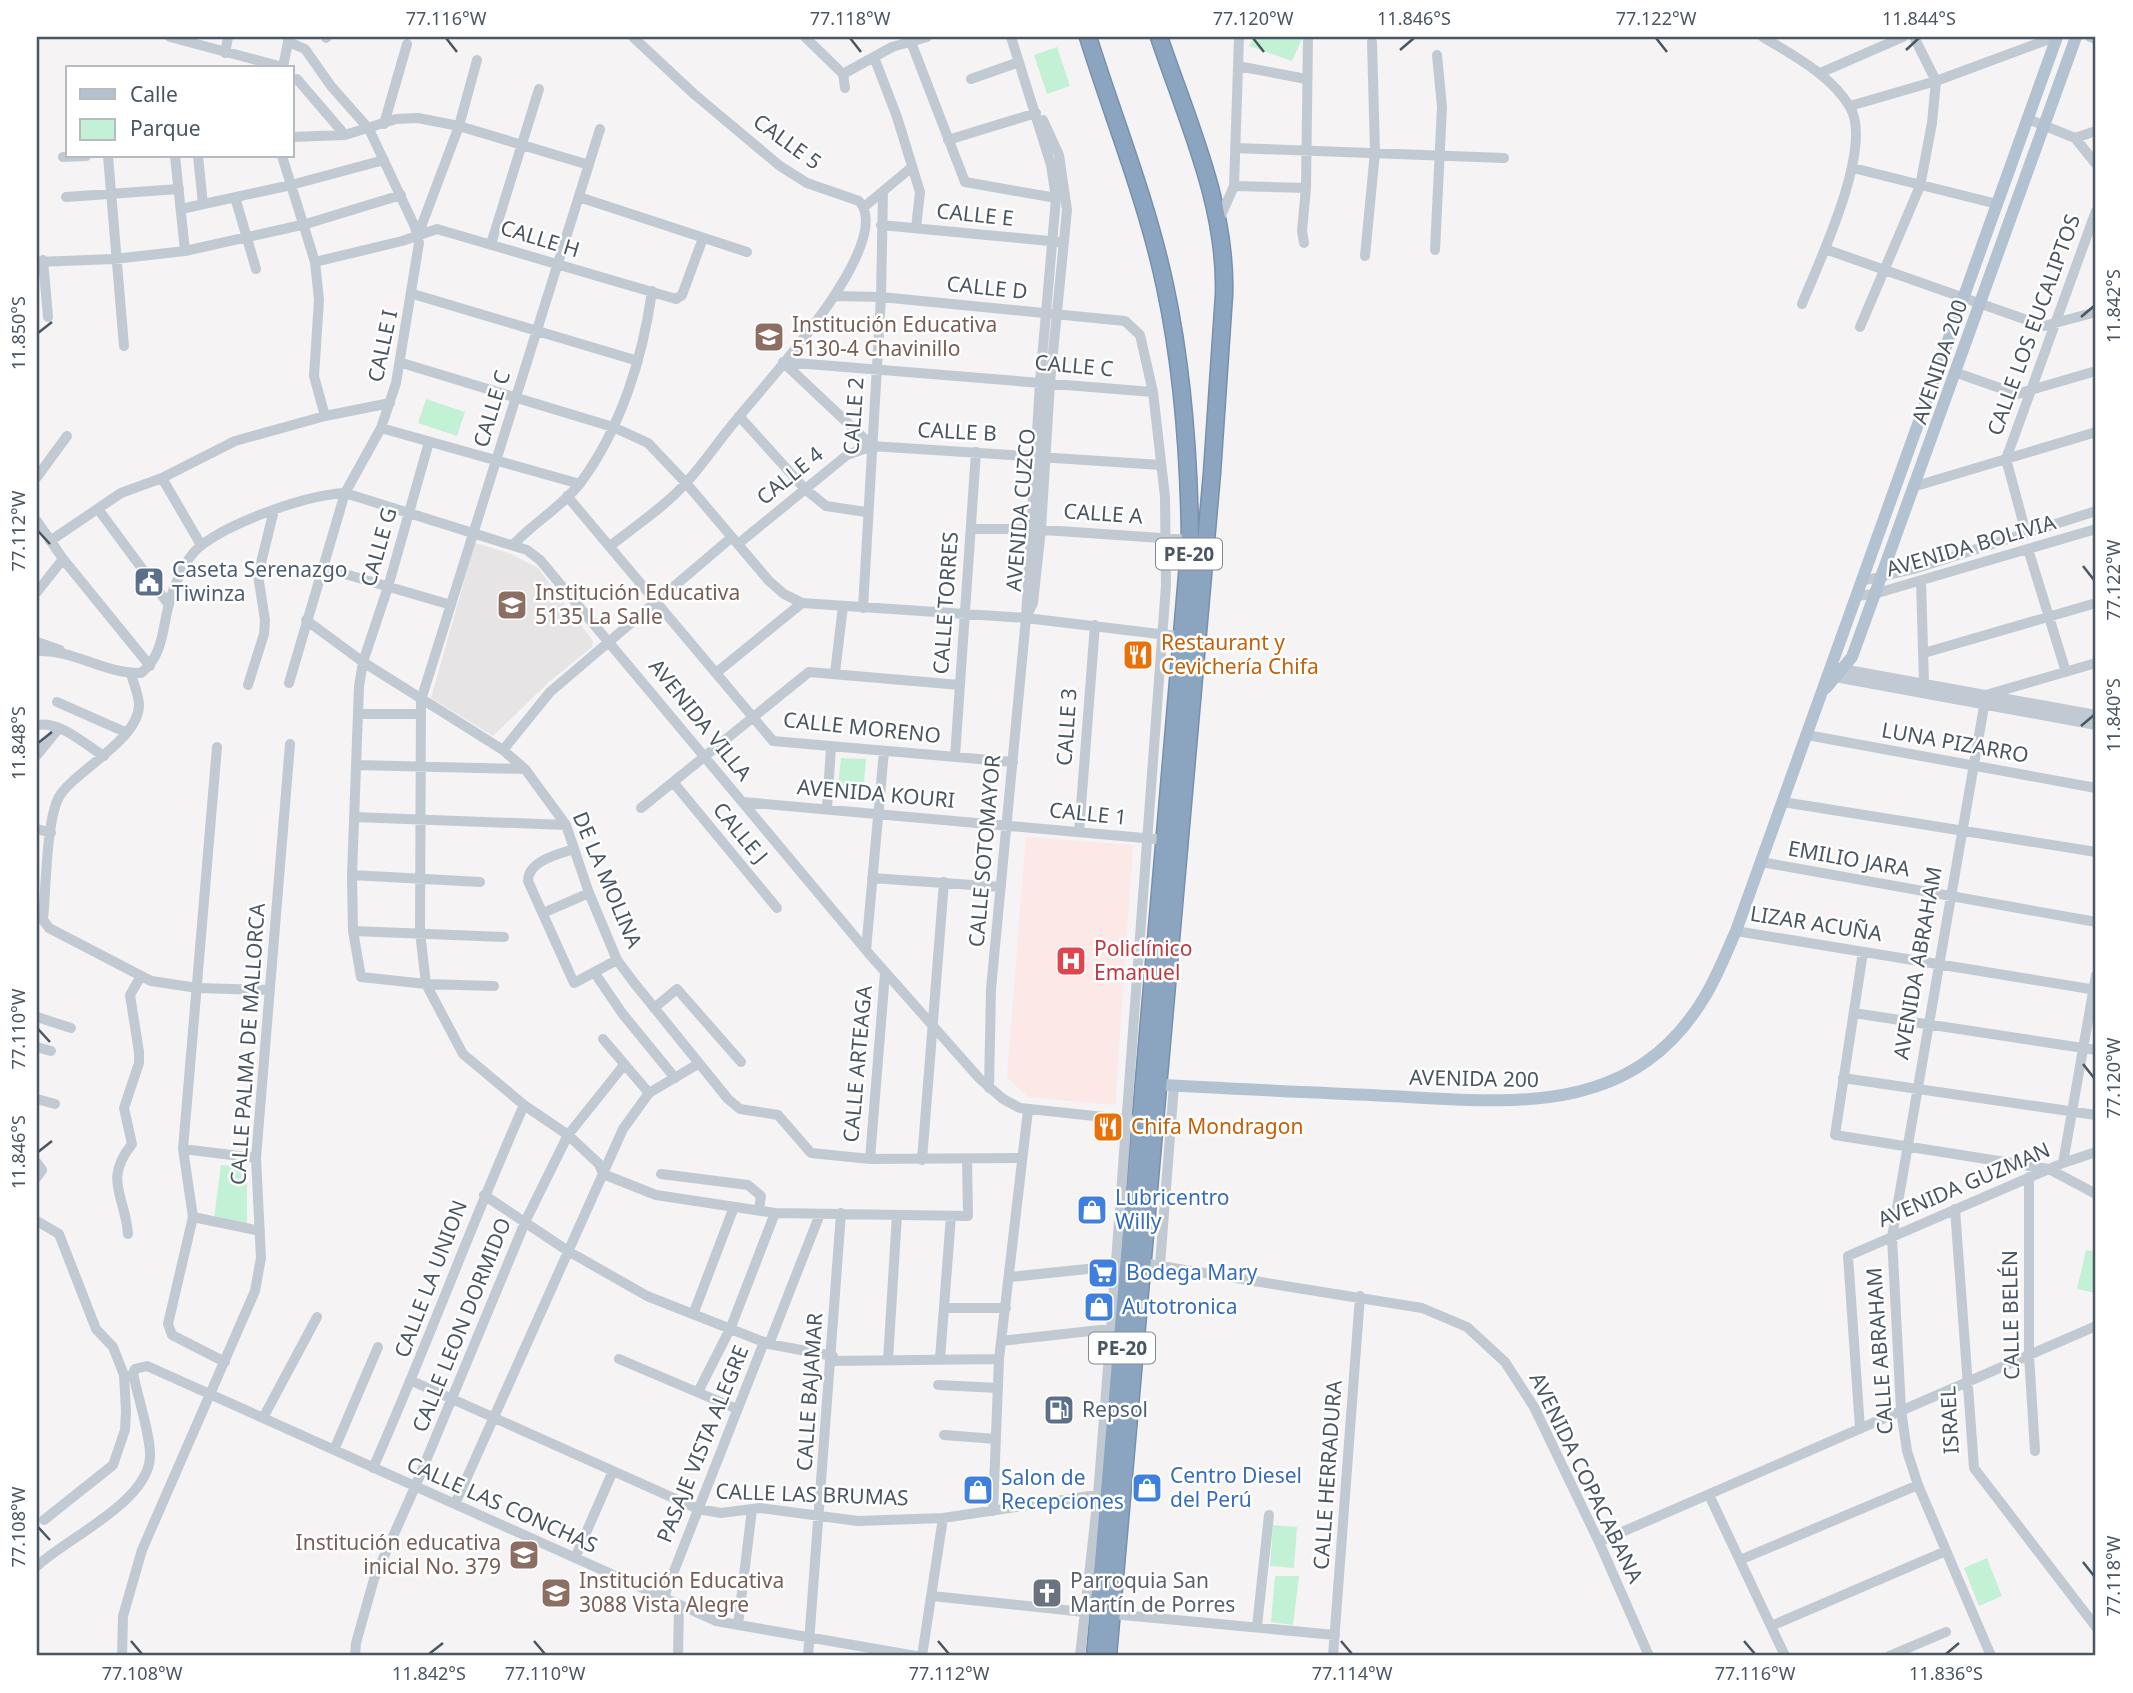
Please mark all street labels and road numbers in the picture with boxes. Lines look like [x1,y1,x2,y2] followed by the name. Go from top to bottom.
[748,107,827,175] street label: CALLE 5
[935,196,1015,232] street label: CALLE E
[1980,210,2086,439] street label: CALLE LOS EUCALIPTOS
[497,213,583,263] street label: CALLE H
[945,269,1029,305] street label: CALLE D
[1905,296,1973,428] street label: AVENIDA 200
[361,307,403,384] street label: CALLE I
[1033,348,1115,382] street label: CALLE C
[466,367,516,451] street label: CALLE C
[836,376,870,456] street label: CALLE 2
[917,415,997,447] street label: CALLE B
[999,427,1041,593] street label: AVENIDA CUZCO
[750,440,828,511] street label: CALLE 4
[1063,496,1144,530] street label: CALLE A
[353,504,403,590] street label: CALLE G
[1883,507,2059,583] street label: AVENIDA BOLIVIA
[926,531,964,675] street label: CALLE TORRES
[1156,538,1222,569] road number: PE-20
[643,653,759,786] street label: AVENIDA VILLA
[1049,687,1083,767] street label: CALLE 3
[782,705,942,749] street label: CALLE MORENO
[1879,715,2031,769] street label: LUNA PIZARRO
[962,754,1006,948] street label: CALLE SOTOMAYOR
[796,772,956,814] street label: AVENIDA KOURI
[1048,795,1128,831] street label: CALLE 1
[707,796,774,869] street label: CALLE J
[567,807,649,952] street label: DE LA MOLINA
[1786,834,1913,883] street label: EMILIO JARA
[1886,864,1948,1061] street label: AVENIDA ABRAHAM
[1748,899,1885,947] street label: LIZAR ACUÑA
[223,901,271,1186] street label: CALLE PALMA DE MALLORCA
[836,984,878,1144] street label: CALLE ARTEAGA
[1409,1063,1539,1093] street label: AVENIDA 200
[1873,1135,2054,1233] street label: AVENIDA GUZMAN
[387,1196,473,1361] street label: CALLE LA UNION
[405,1213,517,1436] street label: CALLE LEON DORMIDO
[1995,1250,2025,1380] street label: CALLE BELÉN
[1859,1267,1899,1436] street label: CALLE ABRAHAM
[790,1312,829,1472] street label: CALLE BAJAMAR
[1089,1332,1155,1364] road number: PE-20
[650,1341,754,1546] street label: PASAJE VISTA ALEGRE
[1524,1368,1650,1588] street label: AVENIDA COPACABANA
[1306,1379,1348,1571] street label: CALLE HERRADURA
[1933,1385,1965,1455] street label: ISRAEL
[403,1449,602,1559] street label: CALLE LAS CONCHAS
[715,1477,909,1511] street label: CALLE LAS BRUMAS

